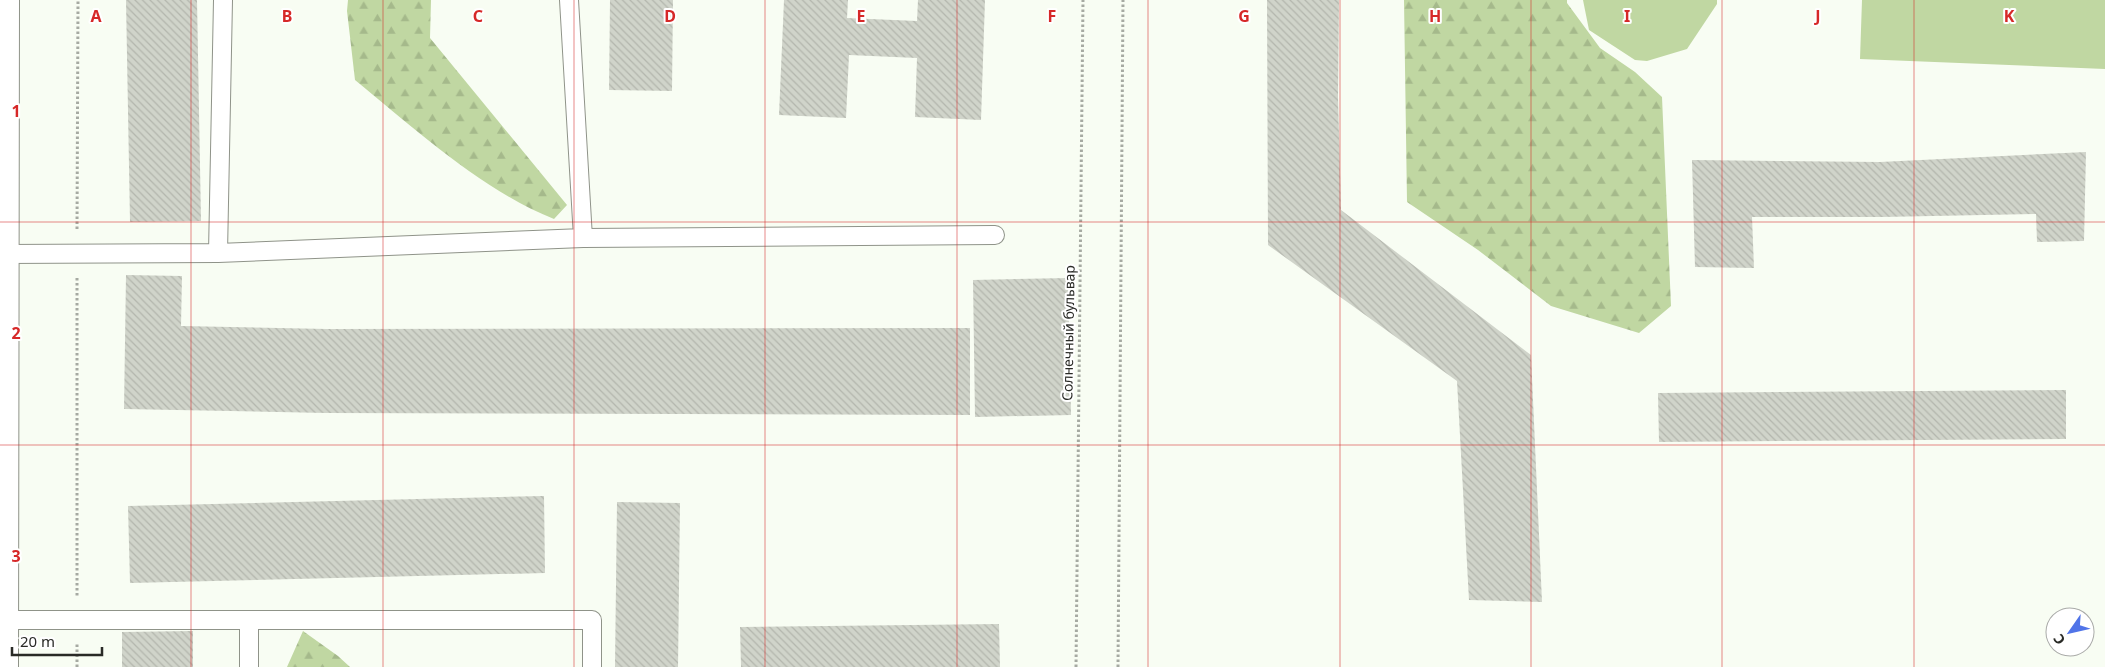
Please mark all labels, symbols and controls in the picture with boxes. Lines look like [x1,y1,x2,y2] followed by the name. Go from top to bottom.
[90,5,102,27] text: A
[282,5,292,27] text: B
[473,5,483,27] text: C
[664,5,676,27] text: D
[857,5,866,27] text: E
[1048,5,1056,27] text: F
[1238,5,1250,27] text: G
[1429,5,1441,27] text: H
[1624,5,1630,27] text: I
[1813,5,1821,27] text: J
[2004,5,2015,27] text: K
[11,100,21,122] text: 1
[1057,265,1079,401] street label: Солнечный бульвар
[11,322,21,344] text: 2
[11,545,21,567] text: 3
[2045,607,2095,657] north arrow
[12,624,102,656] scale bar
[2048,630,2069,649] text: С
[20,631,55,651] text: 20 m

